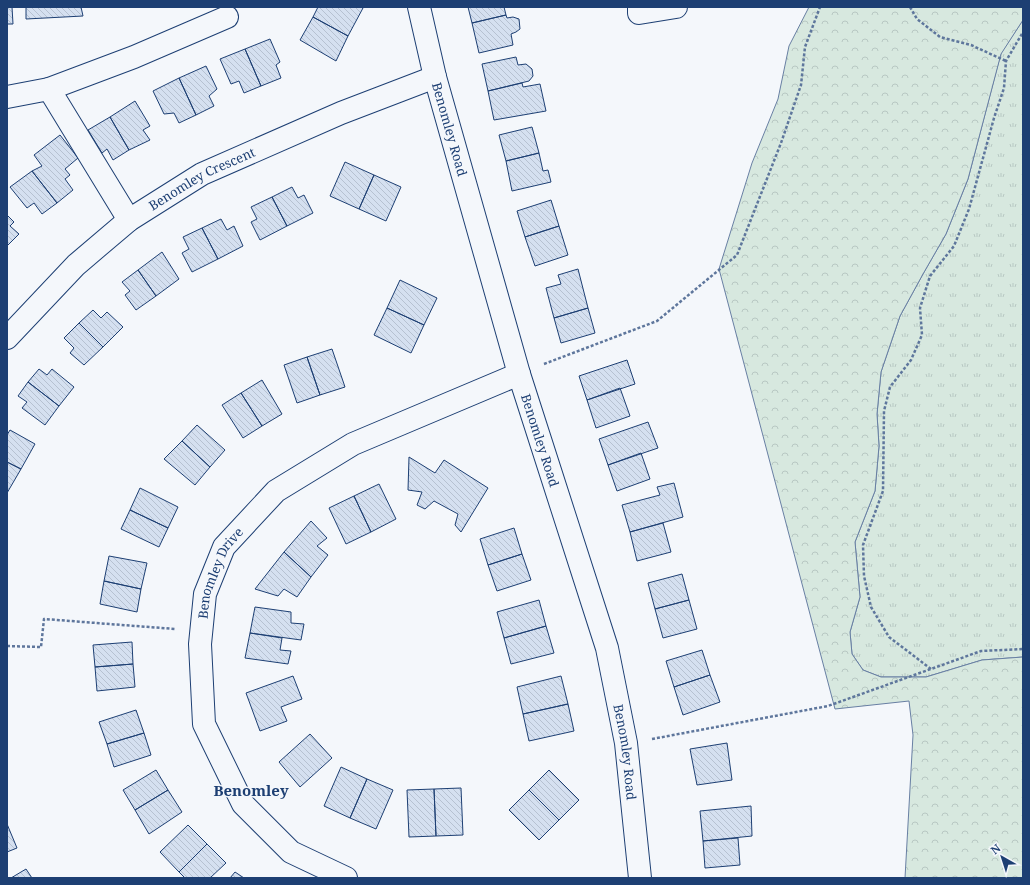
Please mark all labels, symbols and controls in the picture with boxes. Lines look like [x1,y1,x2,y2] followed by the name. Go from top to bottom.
[428,80,472,178] street label: Benomley Road
[145,143,258,214] street label: Benomley Crescent
[517,391,564,489] street label: Benomley Road
[194,523,247,620] street label: Benomley Drive
[609,702,641,801] street label: Benomley Road
[213,780,289,800] district label: Benomley
[982,837,1022,877] north arrow
[987,840,1004,857] text: N

